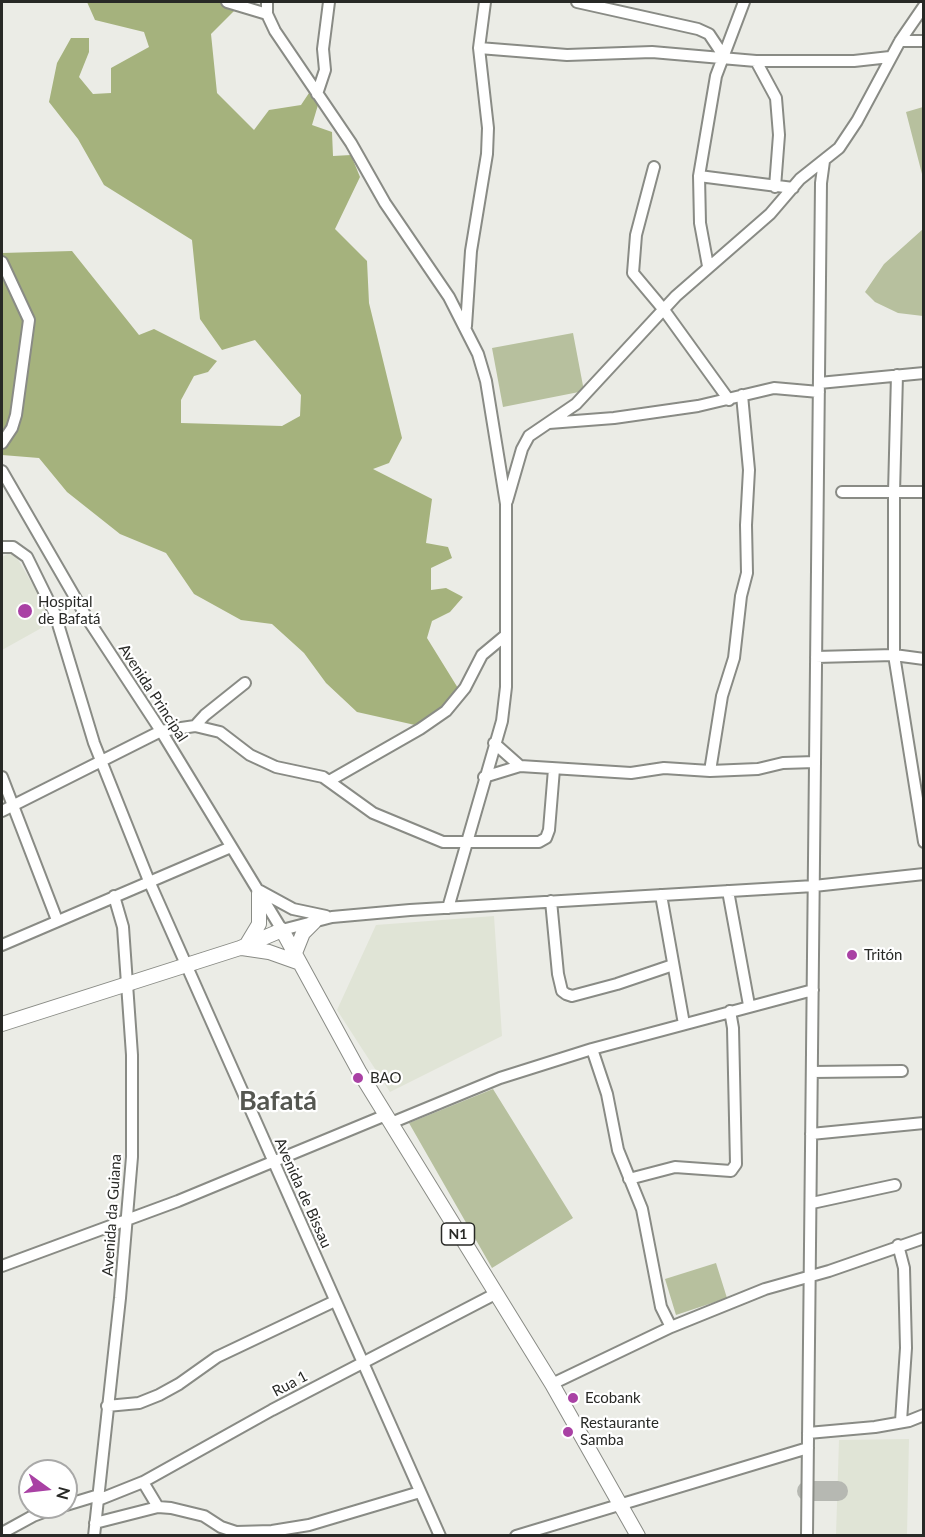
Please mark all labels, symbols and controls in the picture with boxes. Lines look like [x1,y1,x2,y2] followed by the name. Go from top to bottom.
[38,593,100,628] place label: Hospital de Bafatá
[16,602,34,620] marker: Hospital de Bafatá
[115,641,191,745] street label: Avenida Principal
[864,946,902,964] place label: Tritón
[845,948,859,962] marker: Tritón
[370,1069,401,1087] place label: BAO
[351,1071,365,1085] marker: BAO
[239,1085,317,1117] district label: Bafatá
[271,1135,335,1251] street label: Avenida de Bissau
[99,1153,125,1277] street label: Avenida da Guiana
[442,1223,474,1245] road number: N1
[269,1367,311,1401] street label: Rua 1
[585,1389,641,1407] place label: Ecobank
[566,1391,580,1405] marker: Ecobank
[580,1414,659,1449] place label: Restaurante Samba
[561,1425,575,1439] marker: Restaurante Samba
[18,1459,78,1519] north arrow
[53,1485,75,1502] text: N

